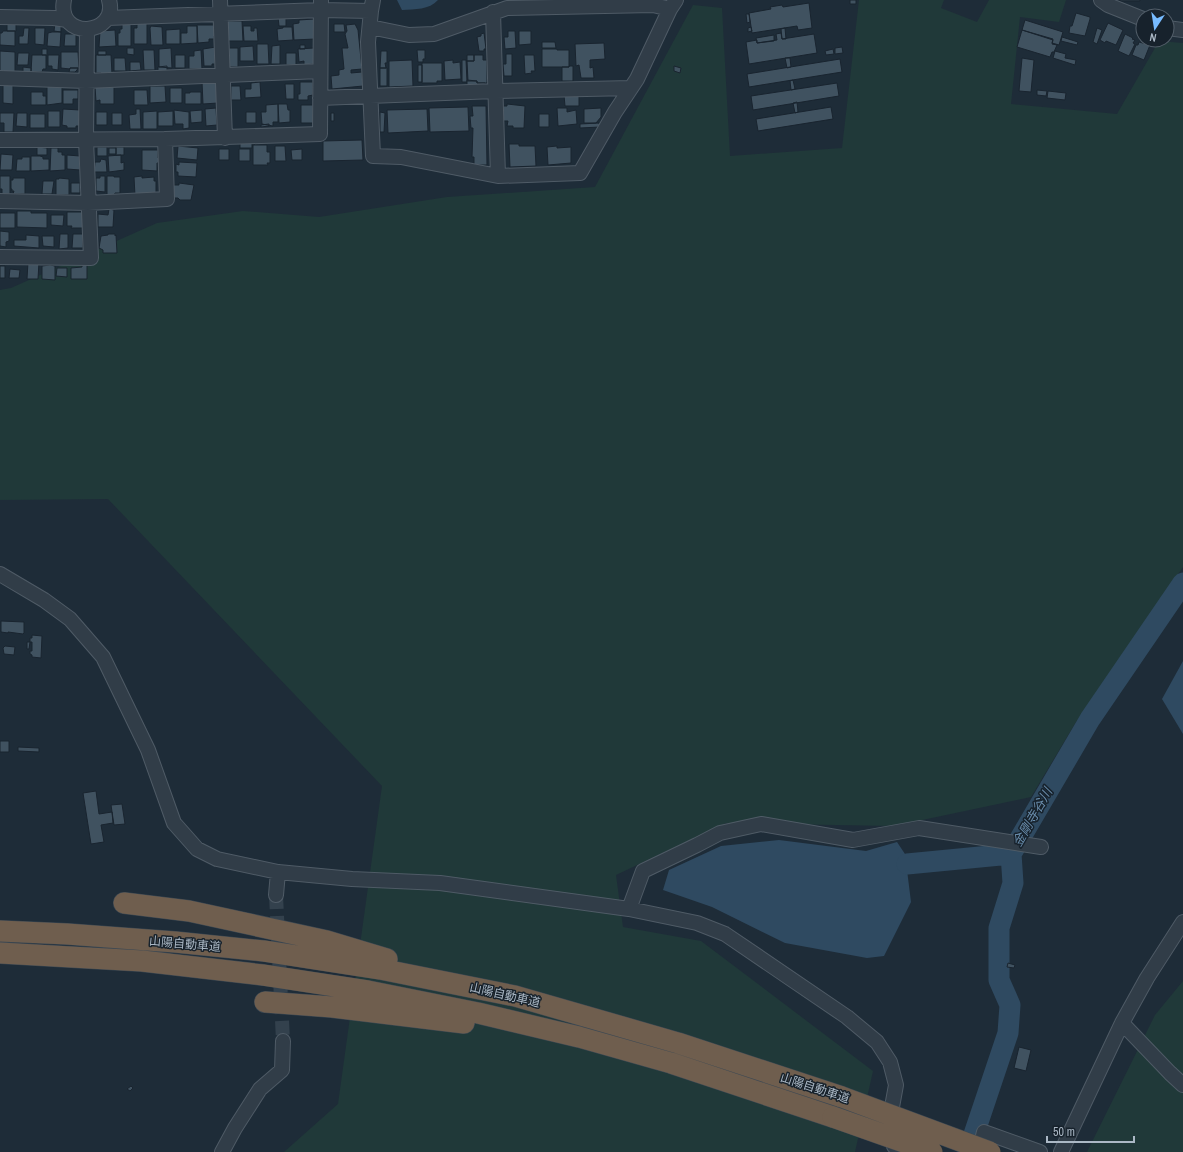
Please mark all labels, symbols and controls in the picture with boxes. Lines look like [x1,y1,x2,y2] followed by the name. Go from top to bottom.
[1135,8,1175,48] north arrow
[1148,30,1158,45] text: N
[1009,783,1057,850] water label: 金剛寺谷川
[148,933,222,955] street label: 山陽自動車道
[468,979,542,1011] street label: 山陽自動車道
[778,1069,852,1107] street label: 山陽自動車道
[1047,1118,1134,1144] scale bar
[1053,1124,1075,1140] text: 50 m

